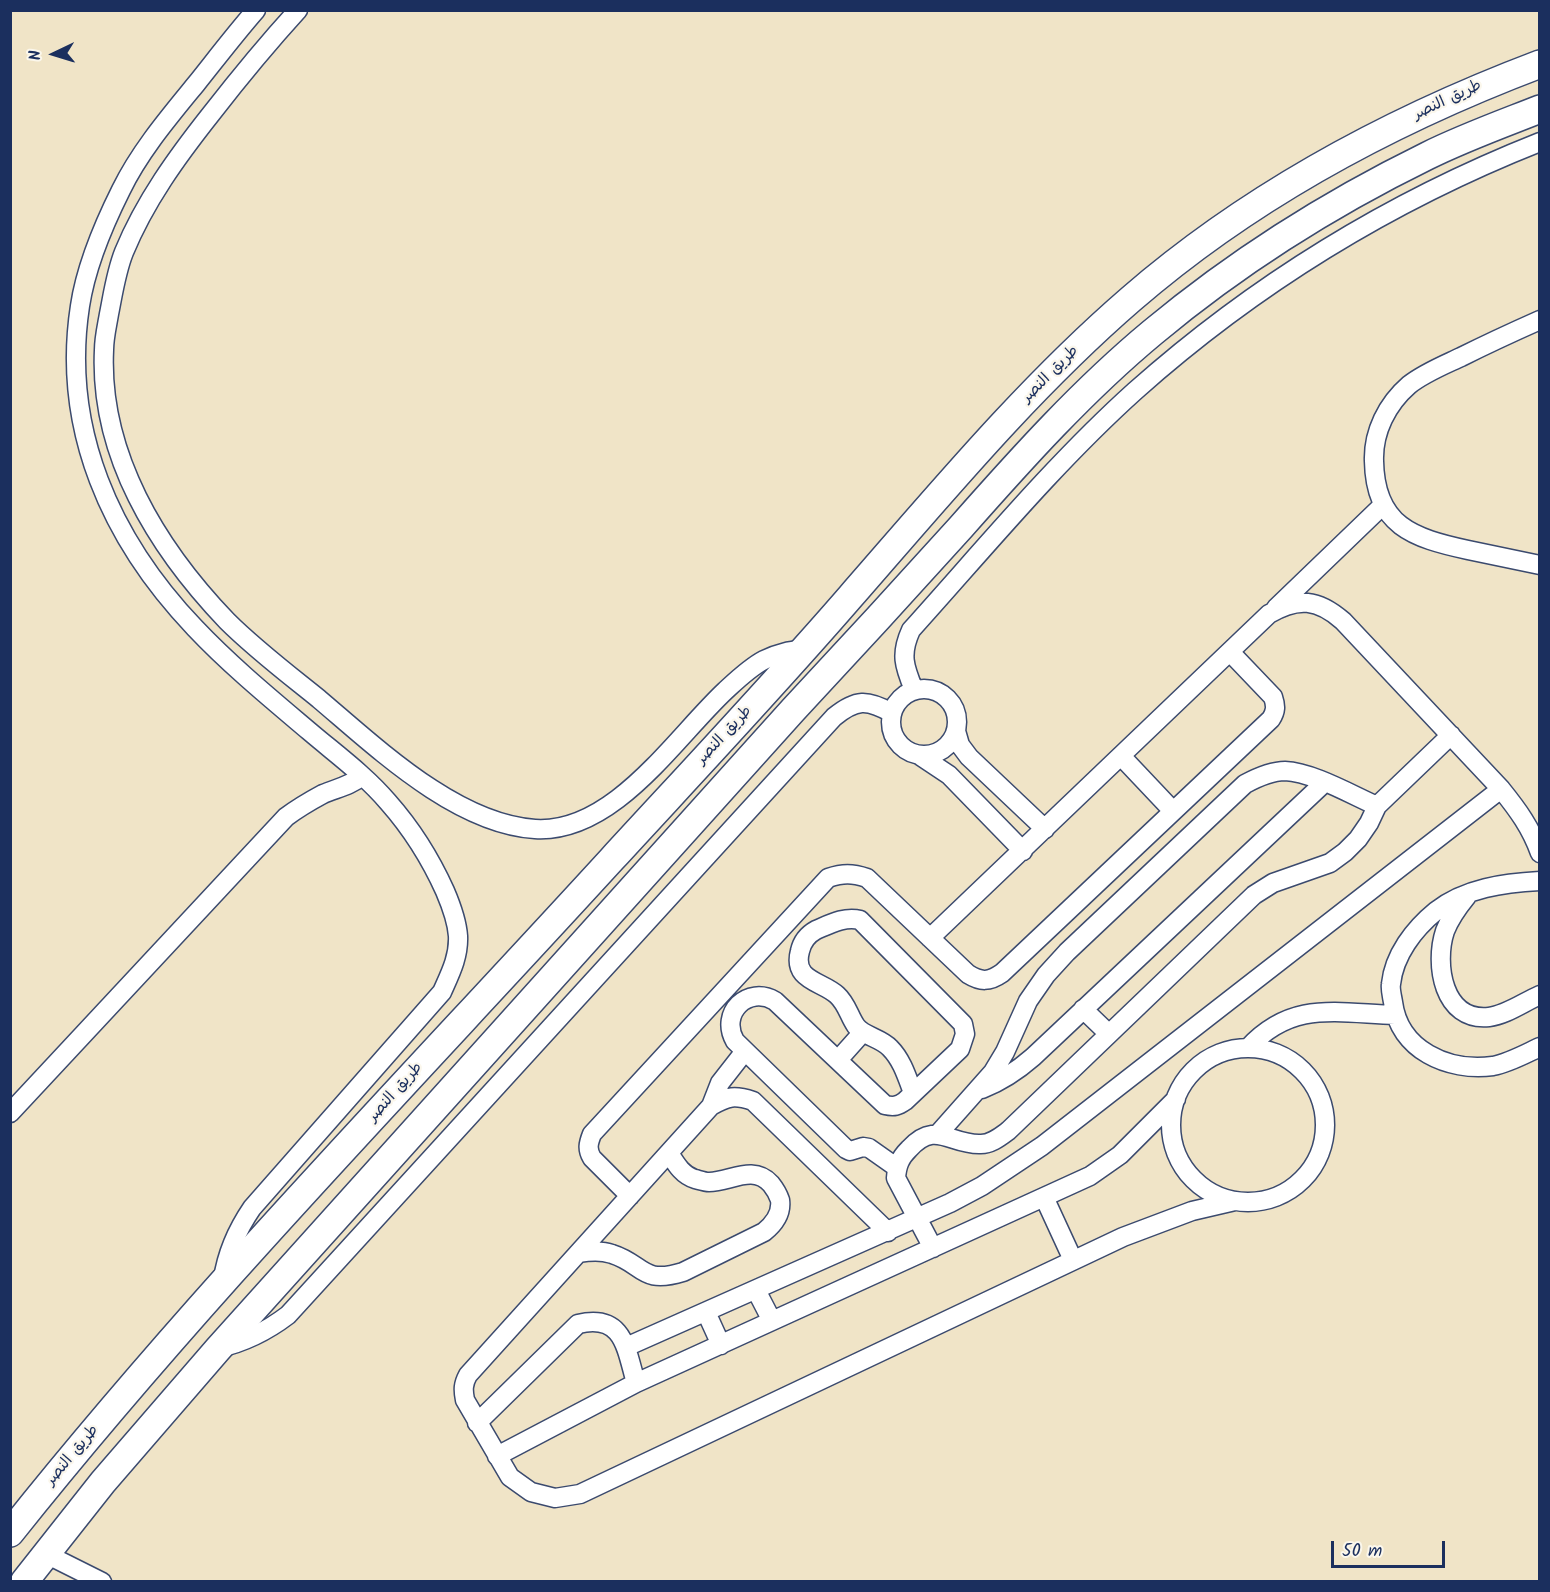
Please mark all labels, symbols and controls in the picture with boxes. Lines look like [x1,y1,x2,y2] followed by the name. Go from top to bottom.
[24,24,84,84] north arrow
[23,49,48,61] text: N
[1411,77,1485,125] street label: طريق النصر
[1018,342,1084,408] street label: طريق النصر
[693,703,757,769] street label: طريق النصر
[364,1059,428,1127] street label: طريق النصر
[42,1422,104,1490] street label: طريق النصر
[1334,1529,1448,1567] scale bar
[1342,1537,1382,1566] text: 50 m

